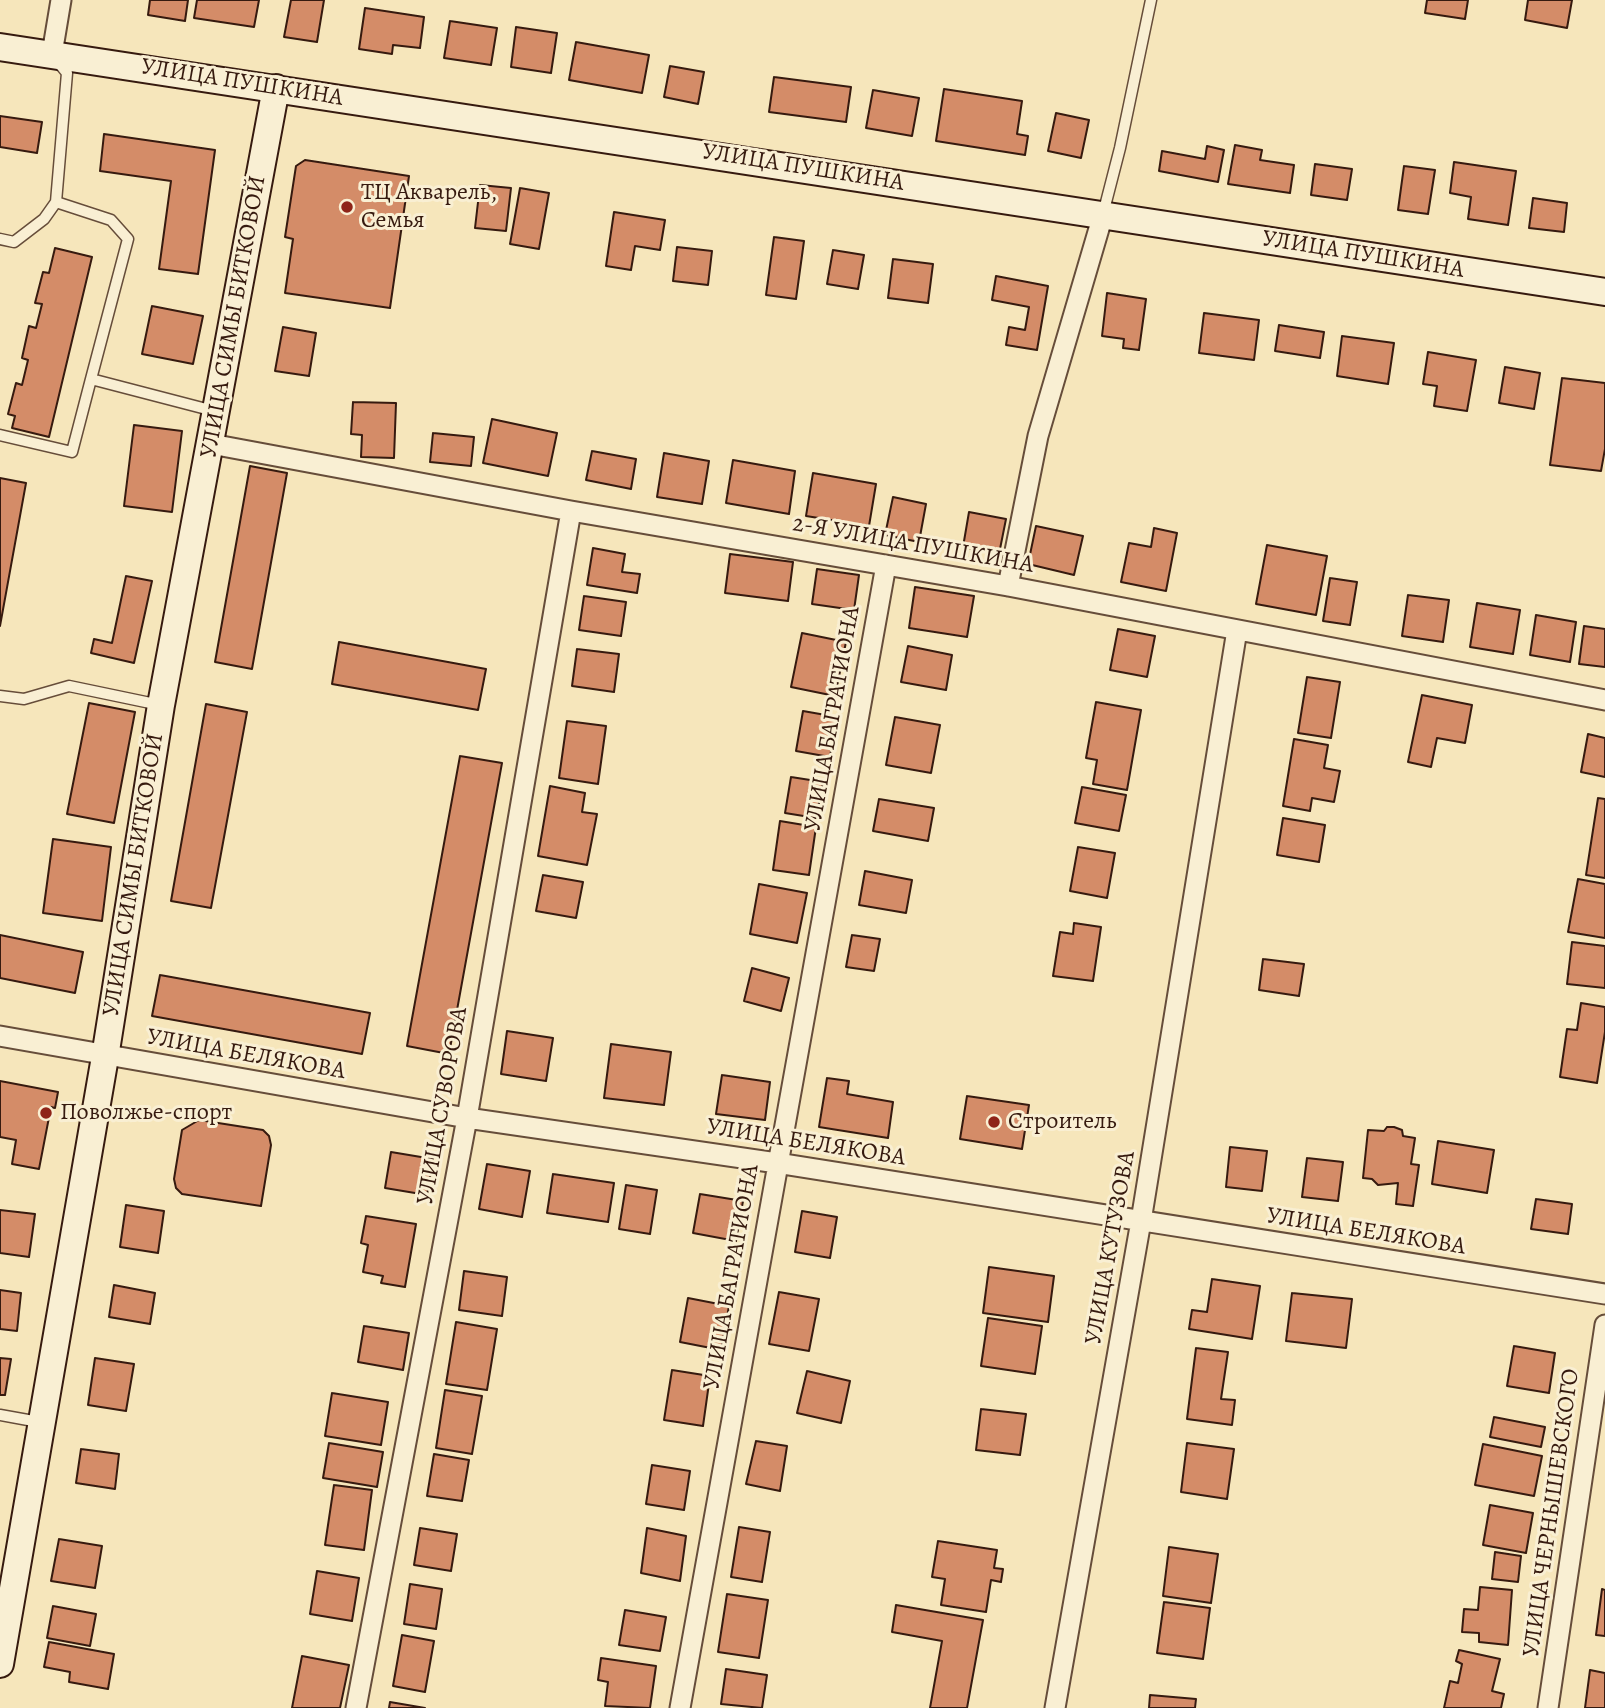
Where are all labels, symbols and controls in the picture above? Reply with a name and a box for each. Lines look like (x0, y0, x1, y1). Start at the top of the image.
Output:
street label: УЛИЦА ПУШКИНА (139, 53, 345, 113)
street label: УЛИЦА ПУШКИНА (700, 138, 906, 198)
street label: УЛИЦА СИМЫ БИТКОВОЙ (195, 174, 273, 460)
place label: ТЦ Акварель, Семья (361, 179, 497, 235)
marker: ТЦ Акварель, Семья (339, 199, 355, 215)
street label: УЛИЦА ПУШКИНА (1260, 225, 1466, 285)
street label: 2-Я УЛИЦА ПУШКИНА (790, 510, 1036, 580)
street label: УЛИЦА БАГРАТИОНА (799, 604, 867, 834)
street label: УЛИЦА СИМЫ БИТКОВОЙ (97, 731, 171, 1019)
street label: УЛИЦА СУВОРОВА (411, 1005, 475, 1207)
street label: УЛИЦА БЕЛЯКОВА (144, 1023, 348, 1087)
place label: Поволжье-спорт (60, 1099, 232, 1127)
marker: Поволжье-спорт (38, 1105, 54, 1121)
place label: Строитель (1008, 1108, 1117, 1136)
street label: УЛИЦА БЕЛЯКОВА (704, 1113, 908, 1173)
marker: Строитель (986, 1114, 1002, 1130)
street label: УЛИЦА КУТУЗОВА (1080, 1149, 1142, 1347)
street label: УЛИЦА БАГРАТИОНА (698, 1162, 766, 1392)
street label: УЛИЦА БЕЛЯКОВА (1264, 1202, 1468, 1262)
street label: УЛИЦА ЧЕРНЫШЕВСКОГО (1518, 1367, 1586, 1659)

